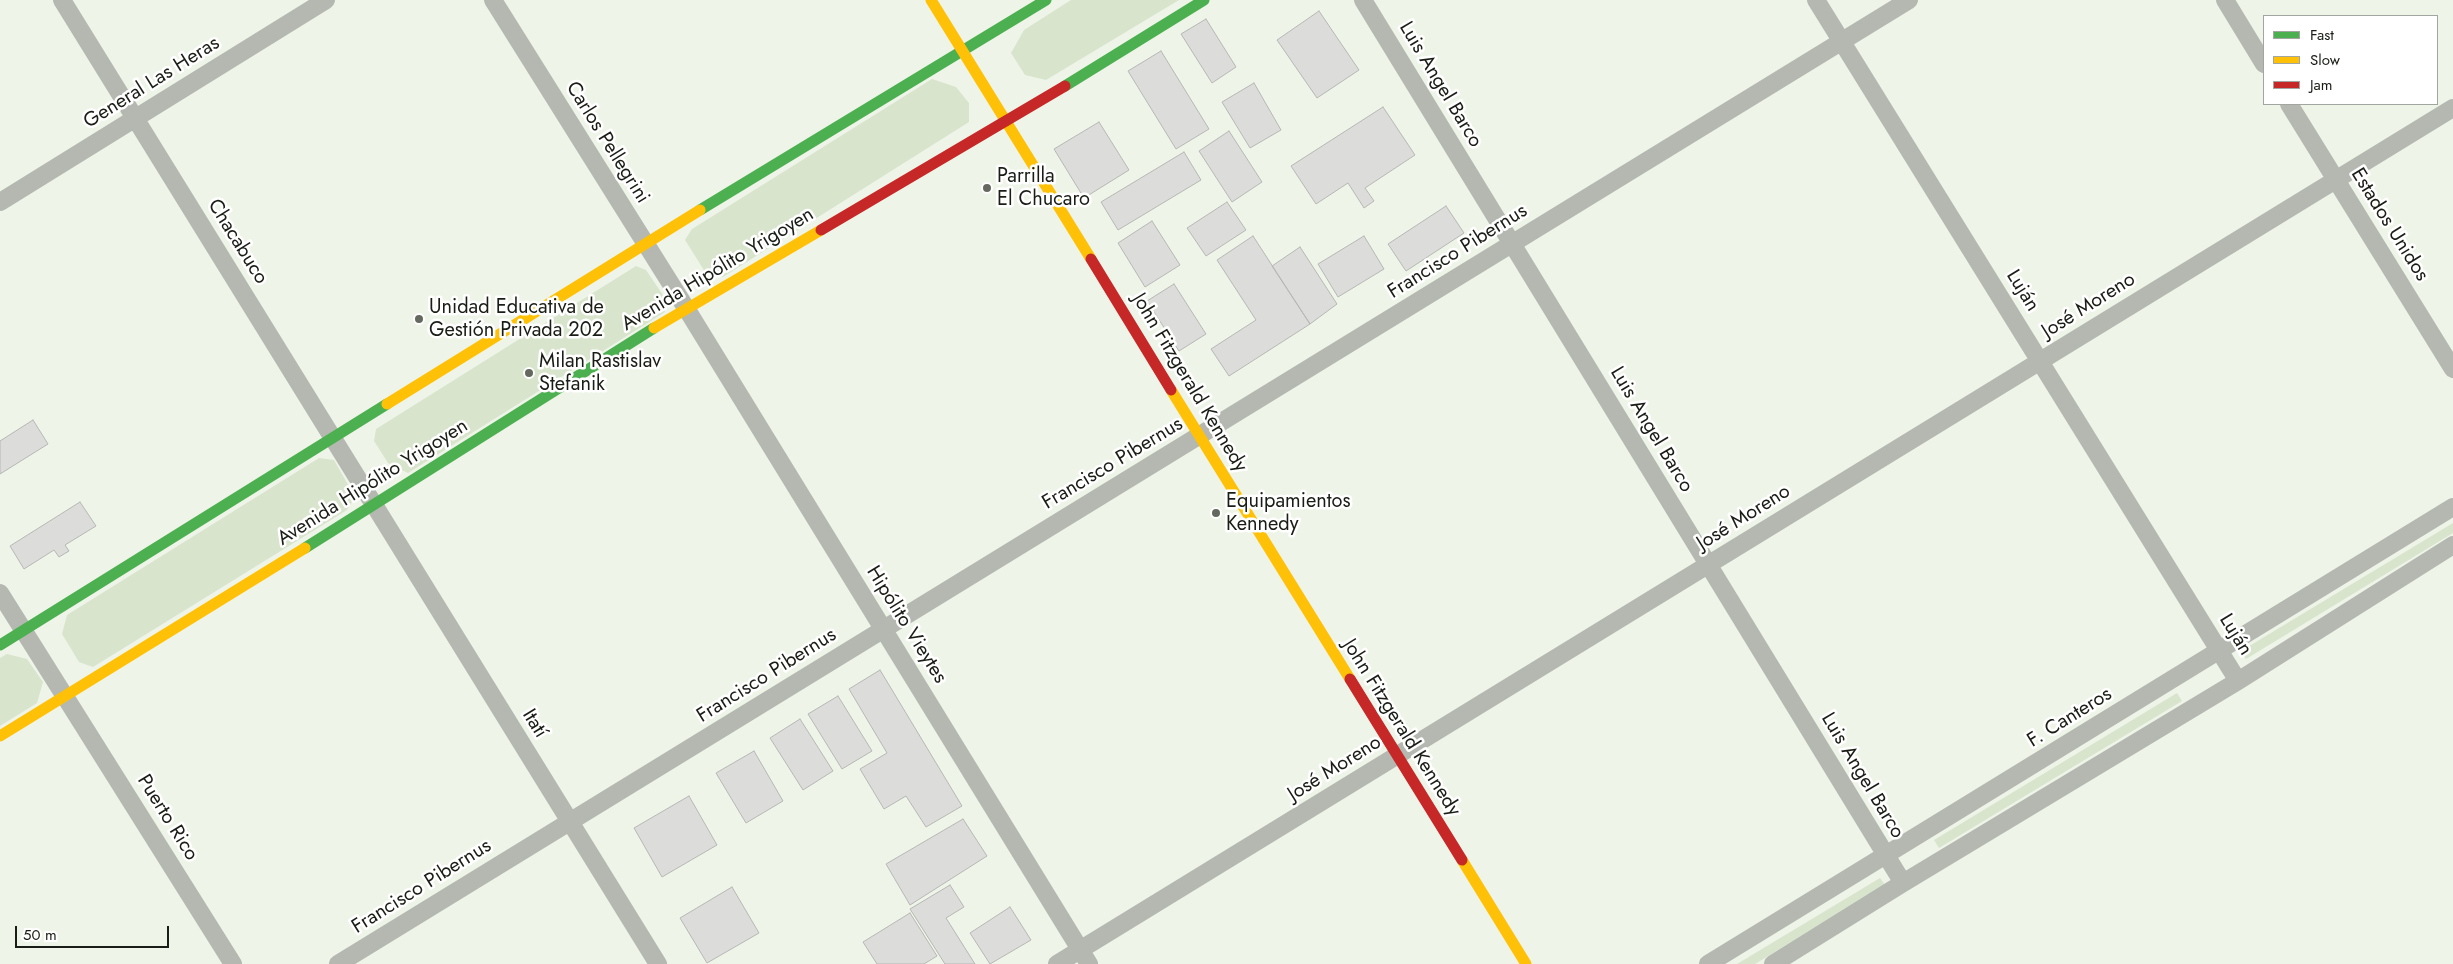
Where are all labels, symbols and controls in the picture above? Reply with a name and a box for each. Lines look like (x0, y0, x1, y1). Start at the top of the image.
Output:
legend (2263, 15, 2438, 105)
street label: Luis Angel Barco (1393, 18, 1487, 152)
text: Fast (2310, 24, 2334, 46)
street label: General Las Heras (80, 32, 224, 134)
text: Slow (2310, 49, 2340, 71)
text: Jam (2310, 74, 2333, 96)
street label: Carlos Pellegrini (560, 78, 654, 208)
street label: Estados Unidos (2345, 164, 2433, 286)
place label: Parrilla El Chucaro (997, 165, 1090, 212)
marker: Parrilla El Chucaro (981, 182, 993, 194)
street label: Chacabuco (202, 195, 272, 289)
street label: Francisco Pibernus (1384, 200, 1532, 304)
street label: Avenida Hipólito Yrigoyen (618, 203, 818, 337)
street label: Luján (2000, 266, 2044, 316)
street label: José Moreno (2038, 268, 2140, 344)
street label: John Fitzgerald Kennedy (1126, 289, 1252, 477)
place label: Unidad Educativa de Gestión Privada 202 (429, 296, 604, 343)
marker: Unidad Educativa de Gestión Privada 202 (413, 313, 425, 325)
place label: Milan Rastislav Stefanik (539, 350, 661, 397)
street label: Luis Angel Barco (1604, 363, 1698, 497)
marker: Milan Rastislav Stefanik (523, 367, 535, 379)
street label: Francisco Pibernus (1038, 413, 1188, 515)
street label: Avenida Hipólito Yrigoyen (273, 415, 473, 551)
street label: José Moreno (1693, 480, 1795, 556)
place label: Equipamientos Kennedy (1226, 490, 1350, 537)
marker: Equipamientos Kennedy (1210, 507, 1222, 519)
street label: Hipólito Vieytes (860, 562, 952, 688)
street label: Luján (2213, 610, 2257, 660)
street label: Francisco Pibernus (693, 624, 841, 728)
street label: John Fitzgerald Kennedy (1337, 635, 1465, 821)
street label: F. Canteros (2023, 683, 2117, 753)
street label: Itatí (516, 705, 552, 743)
street label: Luis Angel Barco (1815, 709, 1909, 843)
street label: José Moreno (1284, 731, 1386, 807)
street label: Puerto Rico (131, 771, 203, 865)
street label: Francisco Pibernus (348, 835, 496, 939)
scale bar (18, 916, 171, 948)
text: 50 m (23, 924, 57, 946)

